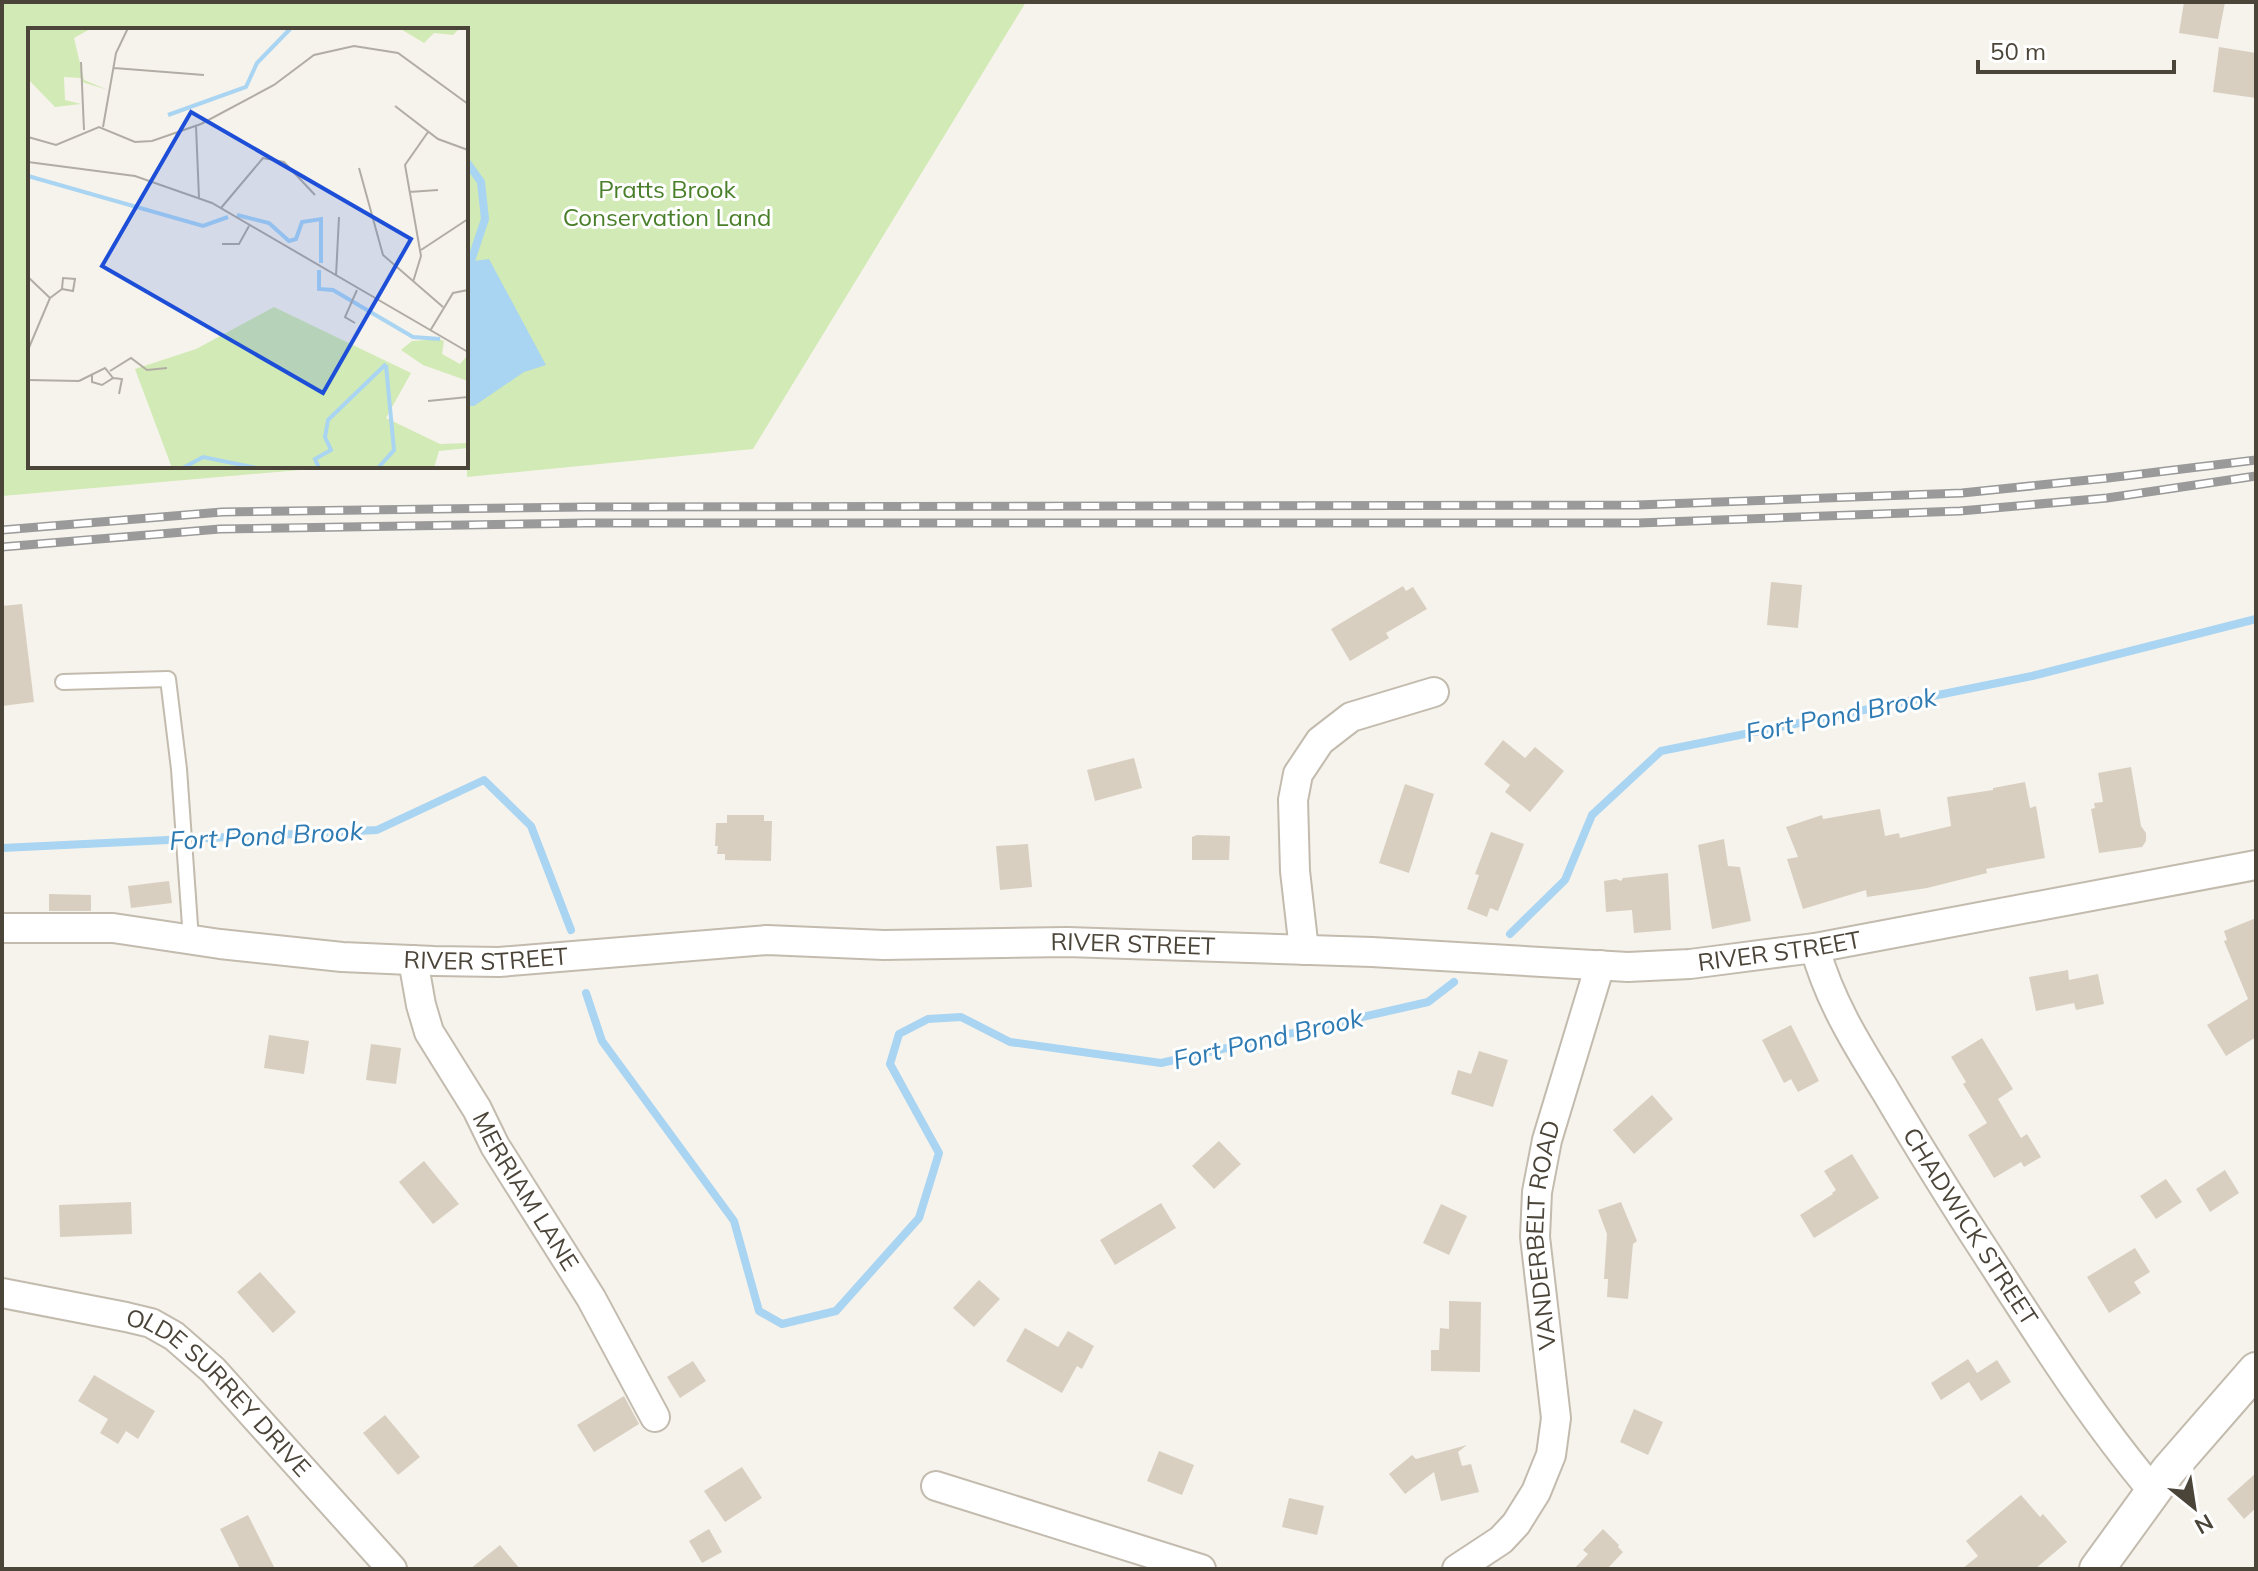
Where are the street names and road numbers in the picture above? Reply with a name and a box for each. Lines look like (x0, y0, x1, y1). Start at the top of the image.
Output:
street label: RIVER STREET (1696, 924, 1864, 977)
street label: RIVER STREET (1050, 926, 1216, 961)
street label: RIVER STREET (403, 940, 570, 976)
street label: MERRIAM LANE (467, 1106, 586, 1276)
street label: VANDERBELT ROAD (1519, 1116, 1566, 1352)
street label: CHADWICK STREET (1897, 1122, 2045, 1331)
street label: OLDE SURREY DRIVE (123, 1302, 318, 1483)

